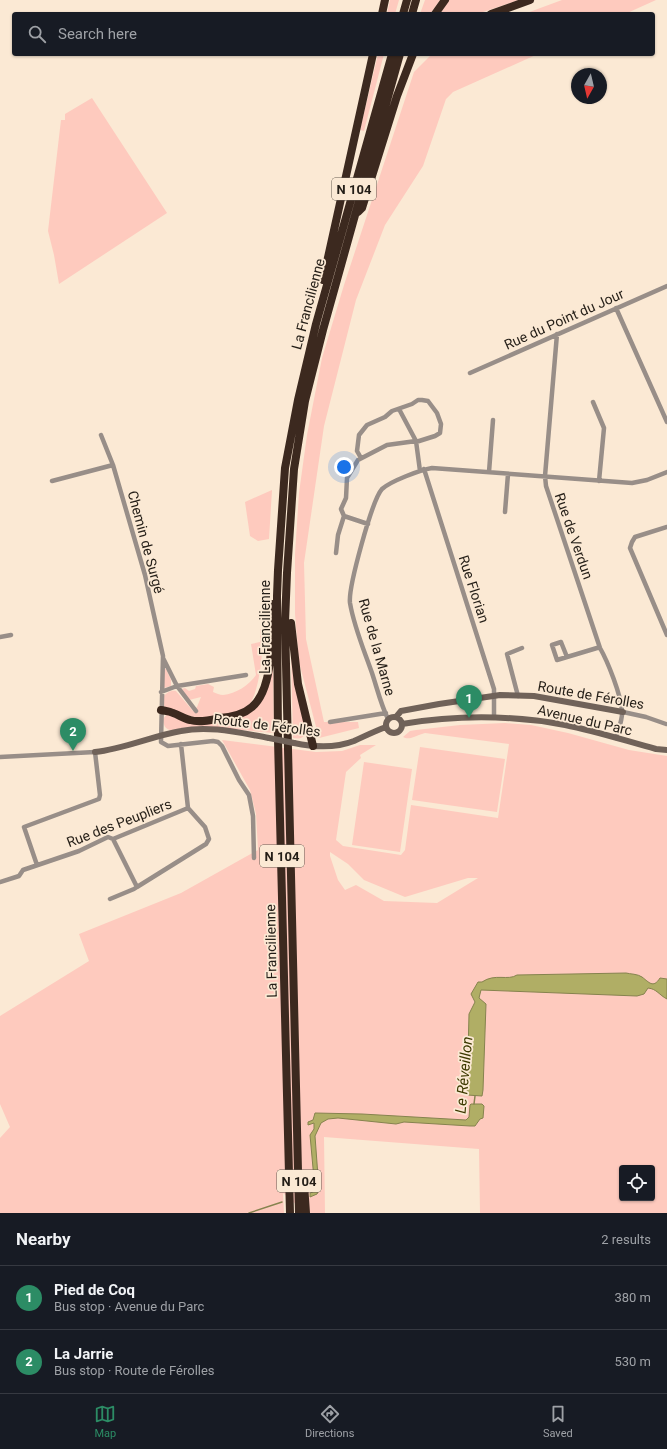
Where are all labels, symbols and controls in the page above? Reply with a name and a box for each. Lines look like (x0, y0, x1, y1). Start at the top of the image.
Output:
search box (12, 12, 655, 56)
icon: search (26, 23, 48, 45)
text: Search here (58, 25, 137, 43)
north arrow (571, 68, 607, 104)
road number: N 104 (332, 178, 376, 200)
street label: La Francilienne (288, 257, 328, 351)
street label: Rue du Point du Jour (502, 285, 627, 353)
your location (334, 457, 354, 477)
street label: Chemin de Surgé (125, 489, 167, 595)
street label: Rue de Verdun (552, 491, 596, 581)
street label: Rue Florian (456, 553, 492, 625)
street label: La Francilienne (257, 580, 273, 674)
street label: Rue de la Marne (355, 597, 399, 697)
street label: Route de Férolles (537, 678, 645, 712)
pin: 1 (456, 685, 482, 718)
street label: Avenue du Parc (536, 701, 634, 739)
street label: Route de Férolles (213, 710, 321, 740)
pin: 2 (60, 718, 86, 751)
street label: Rue des Peupliers (64, 796, 174, 850)
road number: N 104 (260, 845, 304, 867)
street label: La Francilienne (262, 904, 280, 998)
water label: Le Réveillon (452, 1036, 476, 1114)
map controls (619, 1165, 655, 1201)
button: locate (619, 1165, 655, 1201)
road number: N 104 (277, 1170, 321, 1192)
text: Nearby (16, 1229, 71, 1249)
text: 2 results (601, 1232, 651, 1247)
text: Pied de Coq (54, 1281, 135, 1299)
text: 1 (25, 1290, 33, 1305)
text: 380 m (614, 1290, 651, 1305)
text: Bus stop · Avenue du Parc (54, 1299, 204, 1314)
text: La Jarrie (54, 1345, 113, 1363)
text: 2 (25, 1354, 33, 1369)
text: 530 m (614, 1354, 651, 1369)
text: Bus stop · Route de Férolles (54, 1363, 215, 1378)
tab: Map (94, 1403, 116, 1440)
tab: Directions (305, 1403, 354, 1440)
tab: Saved (543, 1403, 573, 1440)

